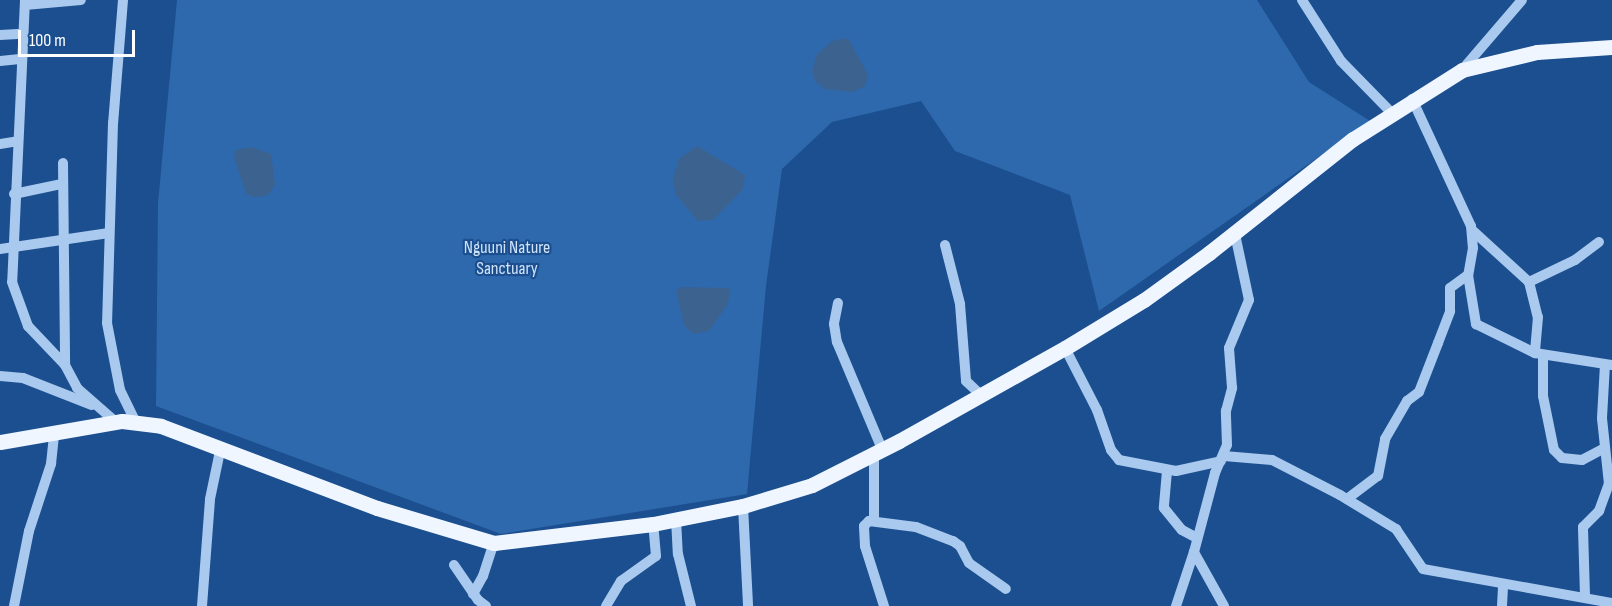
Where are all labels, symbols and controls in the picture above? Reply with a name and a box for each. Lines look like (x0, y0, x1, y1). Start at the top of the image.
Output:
scale bar (21, 18, 138, 56)
text: 100 m (29, 30, 66, 51)
park label: Nguuni Nature Sanctuary (464, 238, 550, 280)

